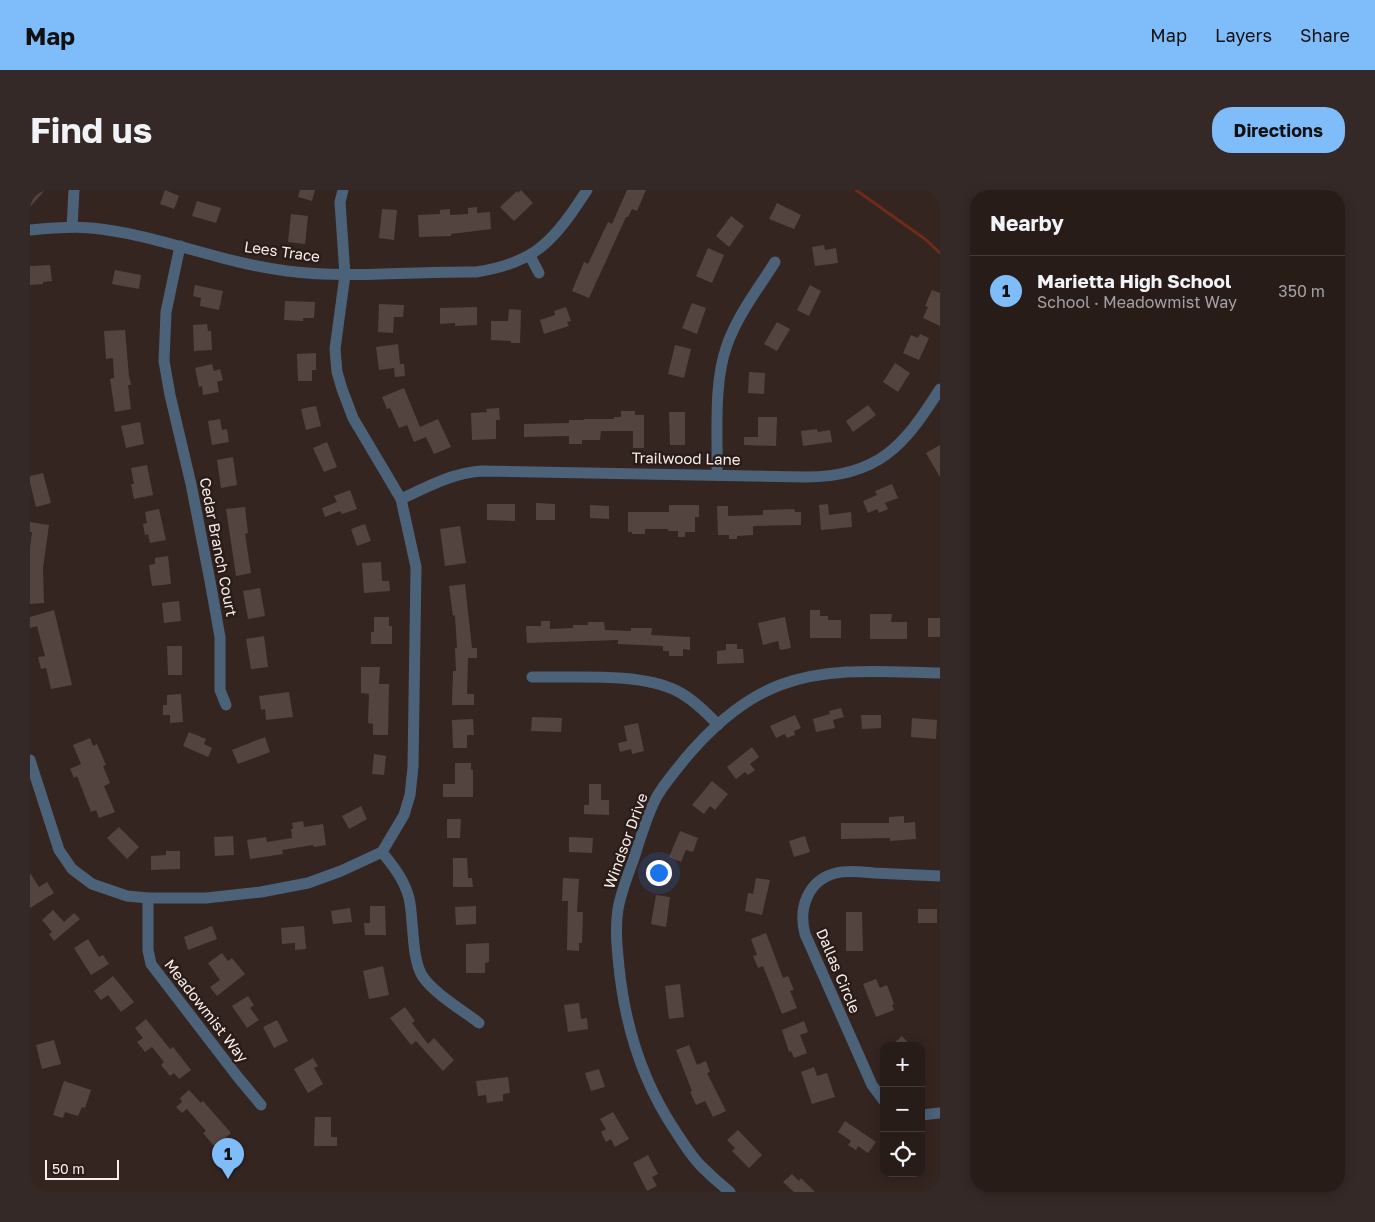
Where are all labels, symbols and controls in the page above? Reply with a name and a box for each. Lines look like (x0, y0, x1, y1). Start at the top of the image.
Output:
text: Map (25, 21, 75, 50)
text: Map (1150, 24, 1187, 46)
text: Layers (1215, 24, 1272, 46)
text: Share (1300, 24, 1350, 46)
button: Directions (1212, 107, 1345, 153)
text: Find us (30, 109, 152, 151)
text: Nearby (990, 210, 1064, 236)
street label: Lees Trace (243, 237, 322, 265)
text: Marietta High School (1037, 269, 1231, 292)
text: 1 (1002, 281, 1010, 301)
text: 350 m (1278, 281, 1325, 301)
text: School · Meadowmist Way (1037, 292, 1237, 312)
street label: Trailwood Lane (631, 448, 741, 468)
street label: Cedar Branch Court (197, 476, 241, 618)
street label: Windsor Drive (599, 790, 651, 891)
your location (646, 860, 672, 886)
street label: Dallas Circle (813, 926, 865, 1016)
street label: Meadowmist Way (161, 955, 253, 1066)
map controls (880, 1042, 925, 1177)
button: + (880, 1042, 925, 1087)
button: − (880, 1087, 925, 1132)
button: locate (880, 1132, 925, 1177)
pin: 1 (212, 1138, 244, 1179)
scale bar (45, 1157, 119, 1180)
text: 50 m (52, 1160, 85, 1177)

